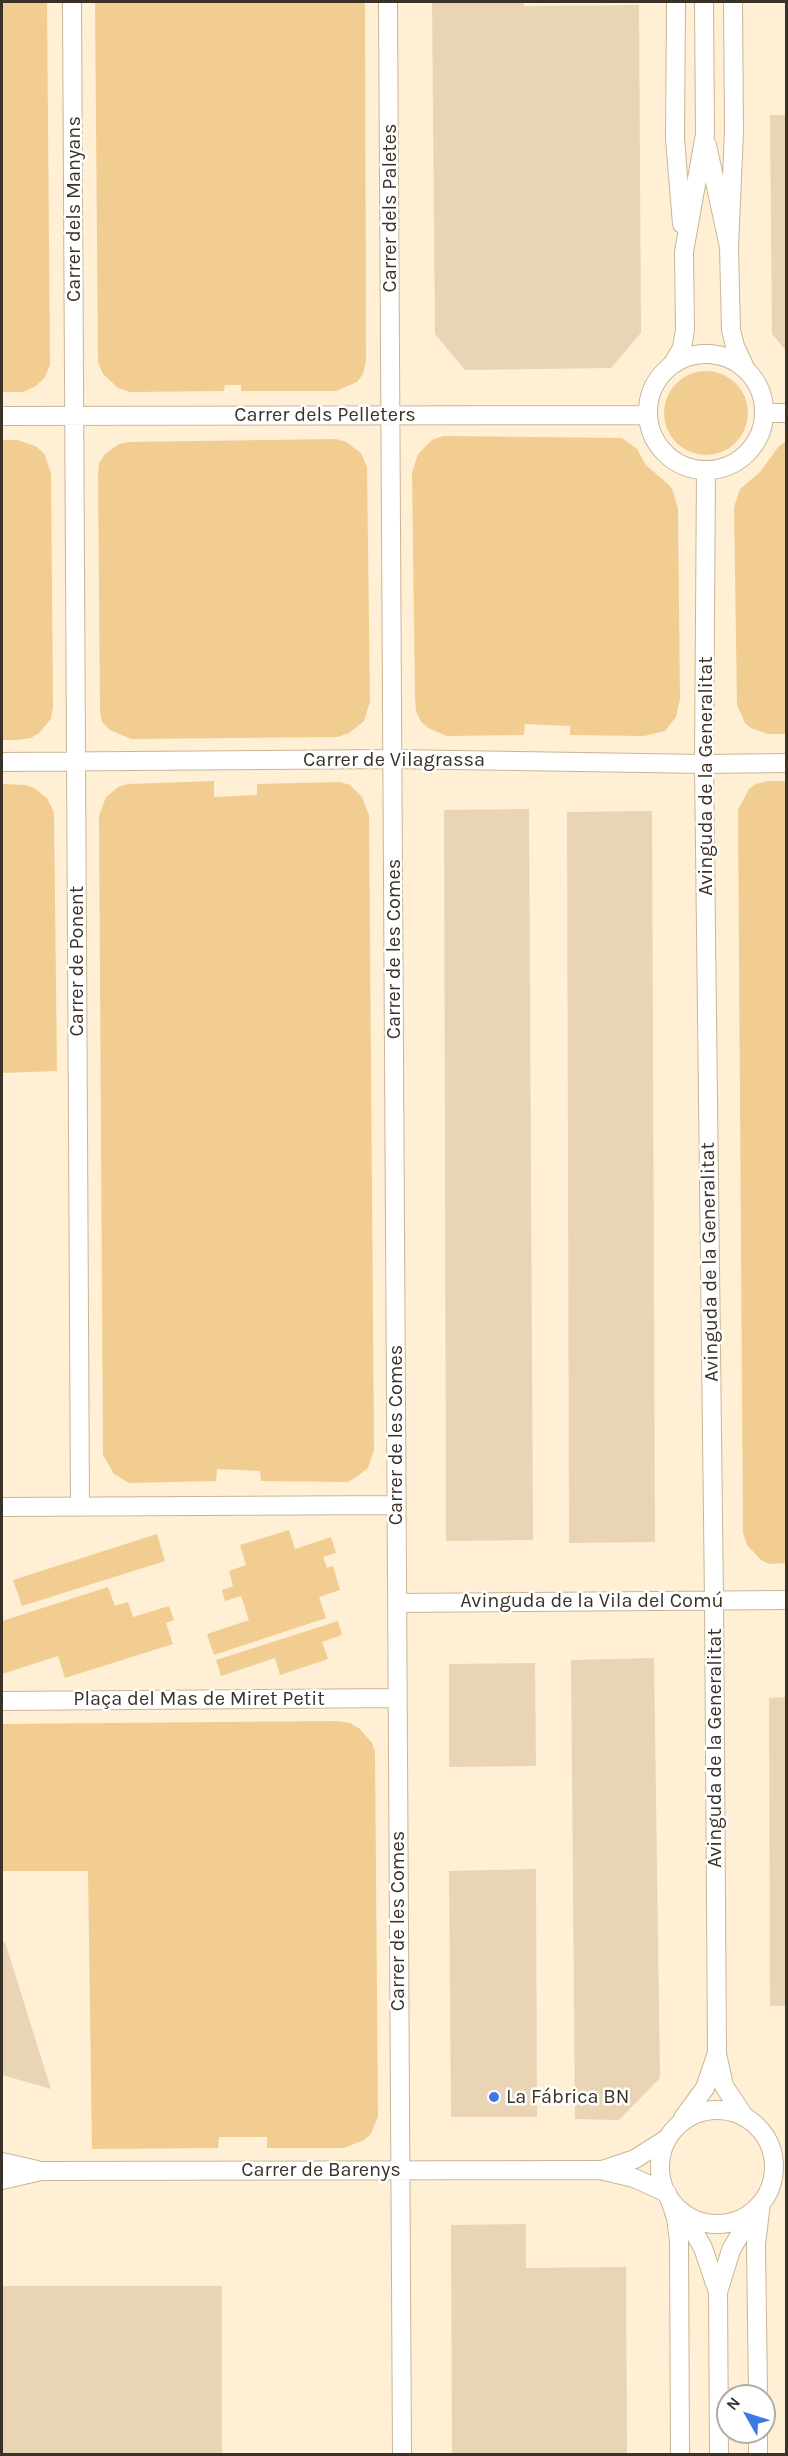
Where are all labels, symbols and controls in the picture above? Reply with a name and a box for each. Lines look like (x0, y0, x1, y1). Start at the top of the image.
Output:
street label: Carrer dels Manyans (62, 116, 86, 302)
street label: Carrer dels Paletes (378, 123, 402, 293)
street label: Carrer dels Pelleters (234, 403, 416, 427)
street label: Avinguda de la Generalitat (694, 656, 718, 896)
street label: Carrer de Vilagrassa (303, 748, 485, 772)
street label: Carrer de les Comes (382, 859, 406, 1039)
street label: Carrer de Ponent (65, 886, 89, 1036)
street label: Avinguda de la Generalitat (696, 1142, 724, 1382)
street label: Carrer de les Comes (384, 1345, 408, 1525)
street label: Avinguda de la Vila del Comú (460, 1589, 724, 1613)
street label: Avinguda de la Generalitat (703, 1628, 727, 1868)
street label: Plaça del Mas de Miret Petit (73, 1687, 325, 1711)
street label: Carrer de les Comes (386, 1831, 410, 2011)
place label: La Fábrica BN (506, 2085, 629, 2109)
marker: La Fábrica BN (487, 2090, 501, 2104)
street label: Carrer de Barenys (241, 2158, 401, 2182)
north arrow (716, 2384, 776, 2444)
text: N (722, 2393, 744, 2414)

